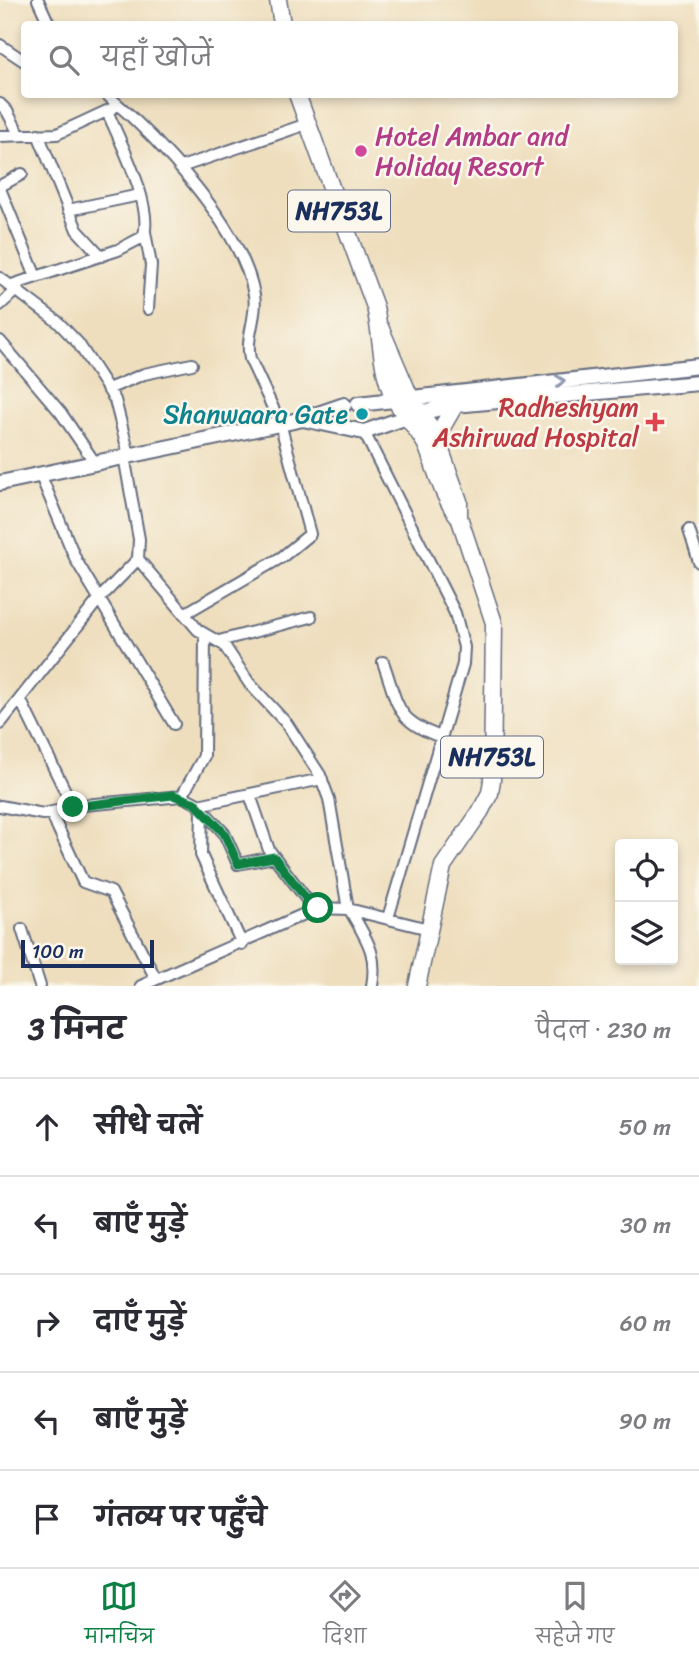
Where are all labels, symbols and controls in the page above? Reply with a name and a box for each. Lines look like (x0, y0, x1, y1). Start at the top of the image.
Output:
search box (21, 21, 678, 98)
text: यहाँ खोजें (101, 34, 213, 80)
icon: search (45, 41, 83, 79)
place label: Hotel Ambar and Holiday Resort (375, 113, 570, 189)
marker: Hotel Ambar and Holiday Resort (353, 143, 369, 159)
road number: NH753L (288, 190, 390, 232)
one-way arrow (555, 373, 566, 388)
place label: Radheshyam Ashirwad Hospital (431, 384, 640, 460)
place label: Shanwaara Gate (163, 391, 348, 437)
marker: Shanwaara Gate (354, 406, 370, 422)
marker: Radheshyam Ashirwad Hospital (645, 412, 665, 432)
road number: NH753L (441, 736, 543, 778)
route end (57, 791, 88, 822)
map controls (615, 839, 678, 965)
button: locate (615, 839, 678, 902)
route start (302, 892, 333, 923)
button: layers (615, 902, 678, 965)
text: 100 m (32, 935, 84, 968)
scale bar (21, 937, 154, 969)
text: 3 मिनट (28, 1002, 125, 1056)
text: पैदल · 230 m (536, 1010, 671, 1051)
text: सीधे चलें (95, 1102, 202, 1148)
text: 50 m (619, 1107, 671, 1148)
icon: ahead (28, 1108, 66, 1146)
text: बाएँ मुड़ें (95, 1200, 186, 1246)
text: 30 m (620, 1205, 671, 1246)
icon: left (28, 1206, 66, 1244)
text: दाएँ मुड़ें (95, 1298, 186, 1344)
text: 60 m (620, 1303, 671, 1344)
icon: right (28, 1304, 66, 1342)
text: बाएँ मुड़ें (95, 1396, 186, 1442)
text: 90 m (619, 1401, 671, 1442)
icon: left (28, 1402, 66, 1440)
text: गंतव्य पर पहुँचे (95, 1494, 267, 1540)
icon: arrive (28, 1500, 66, 1538)
tab: मानचित्र (85, 1577, 154, 1657)
tab: दिशा (323, 1577, 366, 1657)
tab: सहेजे गए (535, 1577, 614, 1657)

